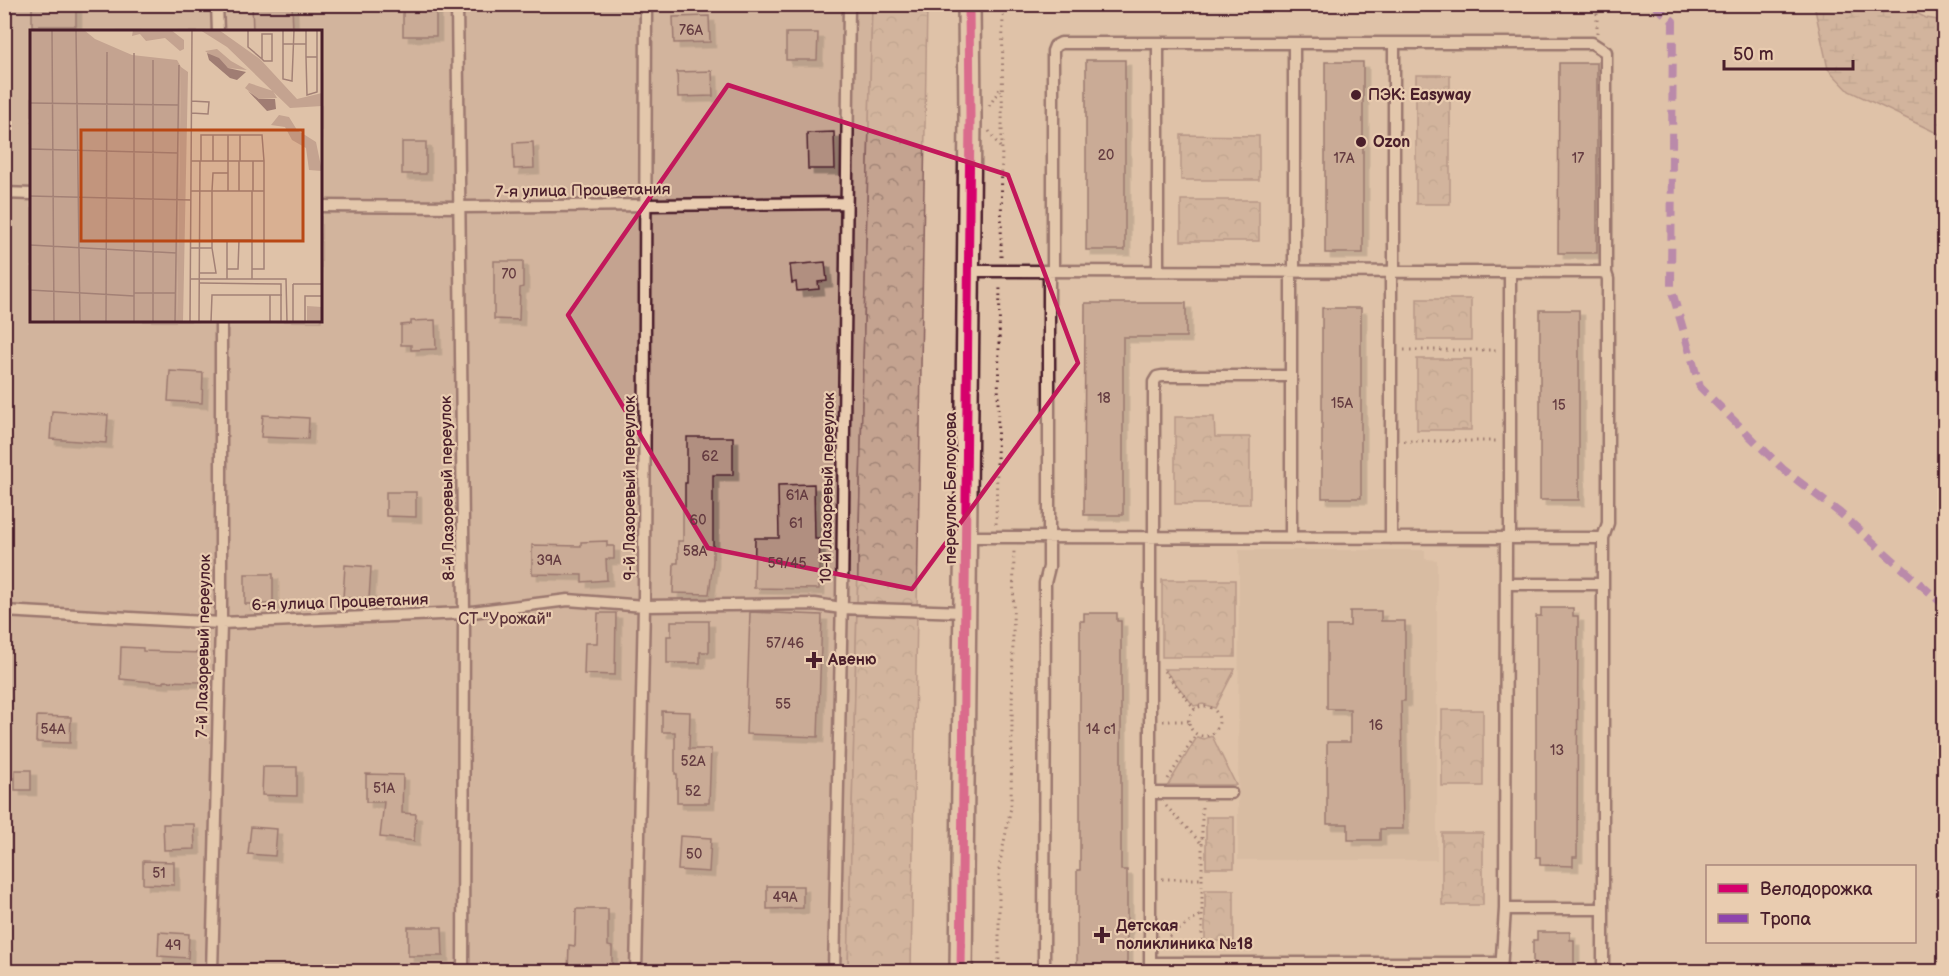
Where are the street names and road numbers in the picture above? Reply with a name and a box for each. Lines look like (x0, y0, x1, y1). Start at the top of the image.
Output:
street label: 7-я улица Процветания (495, 180, 671, 202)
street label: 10-й Лазоревый переулок (817, 392, 839, 584)
street label: 8-й Лазоревый переулок (437, 395, 459, 581)
street label: 9-й Лазоревый переулок (621, 395, 640, 580)
street label: переулок Белоусова (942, 411, 961, 564)
street label: 7-й Лазоревый переулок (193, 554, 215, 738)
street label: 6-я улица Процветания (251, 590, 429, 616)

